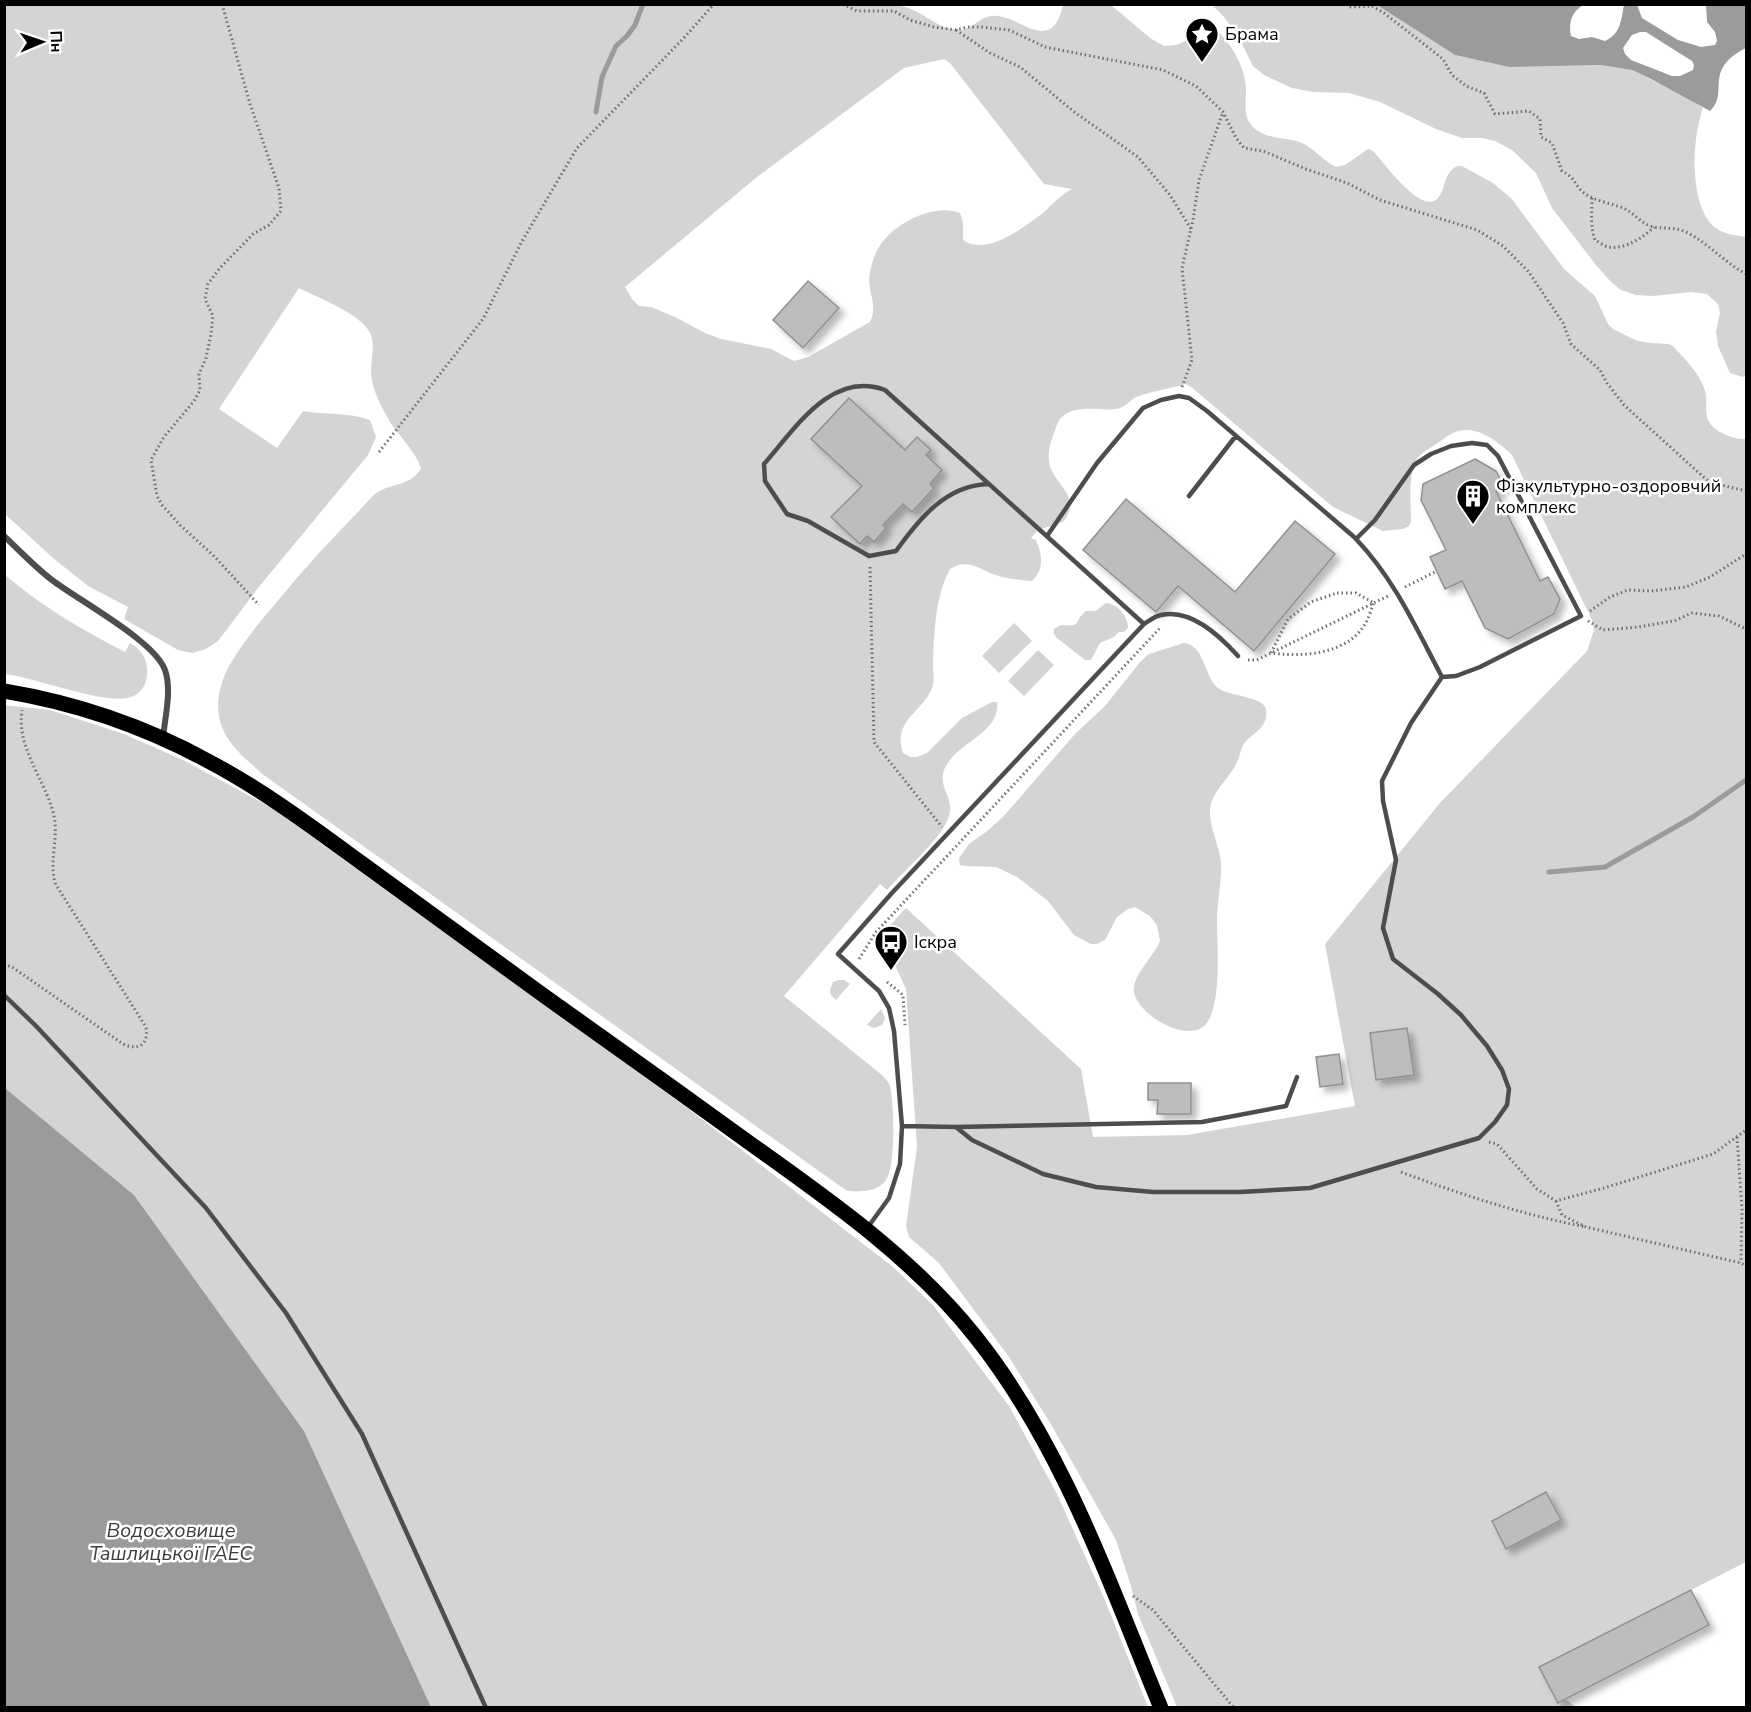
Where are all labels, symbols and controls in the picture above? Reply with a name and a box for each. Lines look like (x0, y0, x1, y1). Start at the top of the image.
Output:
north arrow (12, 12, 72, 72)
place icon: Брама (1184, 16, 1220, 63)
place label: Брама (1225, 22, 1279, 46)
text: Пн (45, 30, 67, 53)
place label: Фізкультурно-оздоровчий комплекс (1496, 474, 1721, 519)
building icon: Фізкультурно-оздоровчий комплекс (1455, 478, 1491, 525)
bus stop icon: Іскра (873, 924, 909, 971)
place label: Іскра (914, 930, 957, 954)
water label: Водосховище Ташлицької ГАЕС (89, 1517, 253, 1567)

